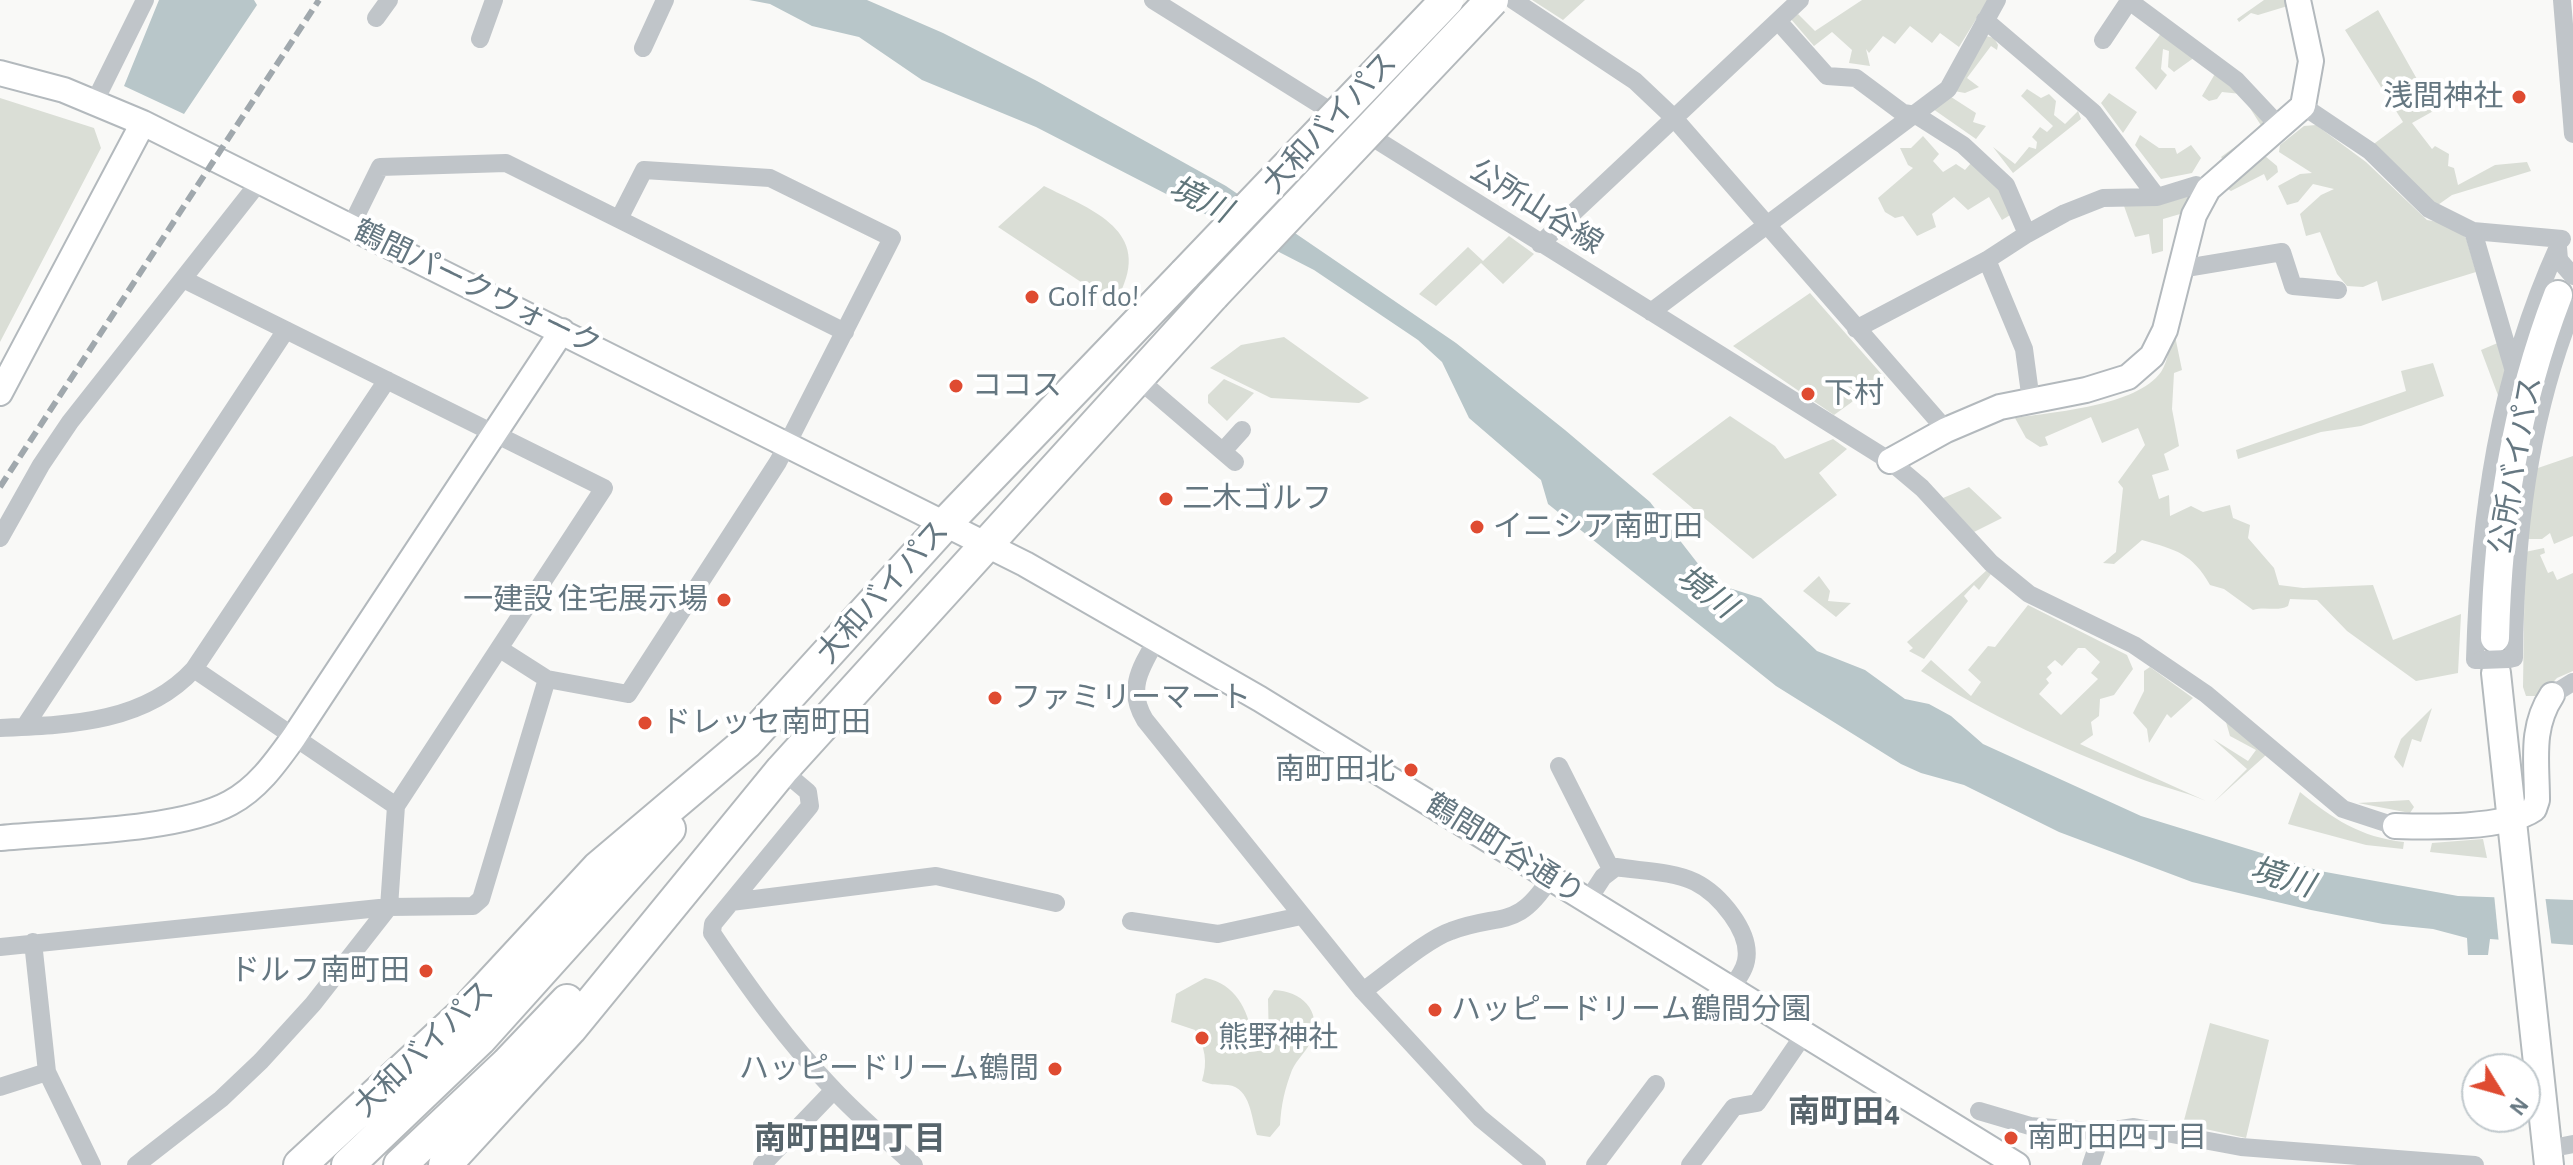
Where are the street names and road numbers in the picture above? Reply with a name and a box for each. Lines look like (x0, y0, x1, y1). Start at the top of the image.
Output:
street label: 大和バイパス (1255, 45, 1405, 201)
street label: 公所山谷線 (1463, 152, 1609, 262)
street label: 鶴間パークウォーク (348, 213, 606, 363)
street label: 公所バイパス (2483, 373, 2549, 557)
street label: 大和バイパス (809, 513, 957, 671)
street label: 鶴間町谷通り (1419, 786, 1591, 912)
street label: 大和バイパス (347, 974, 501, 1124)

